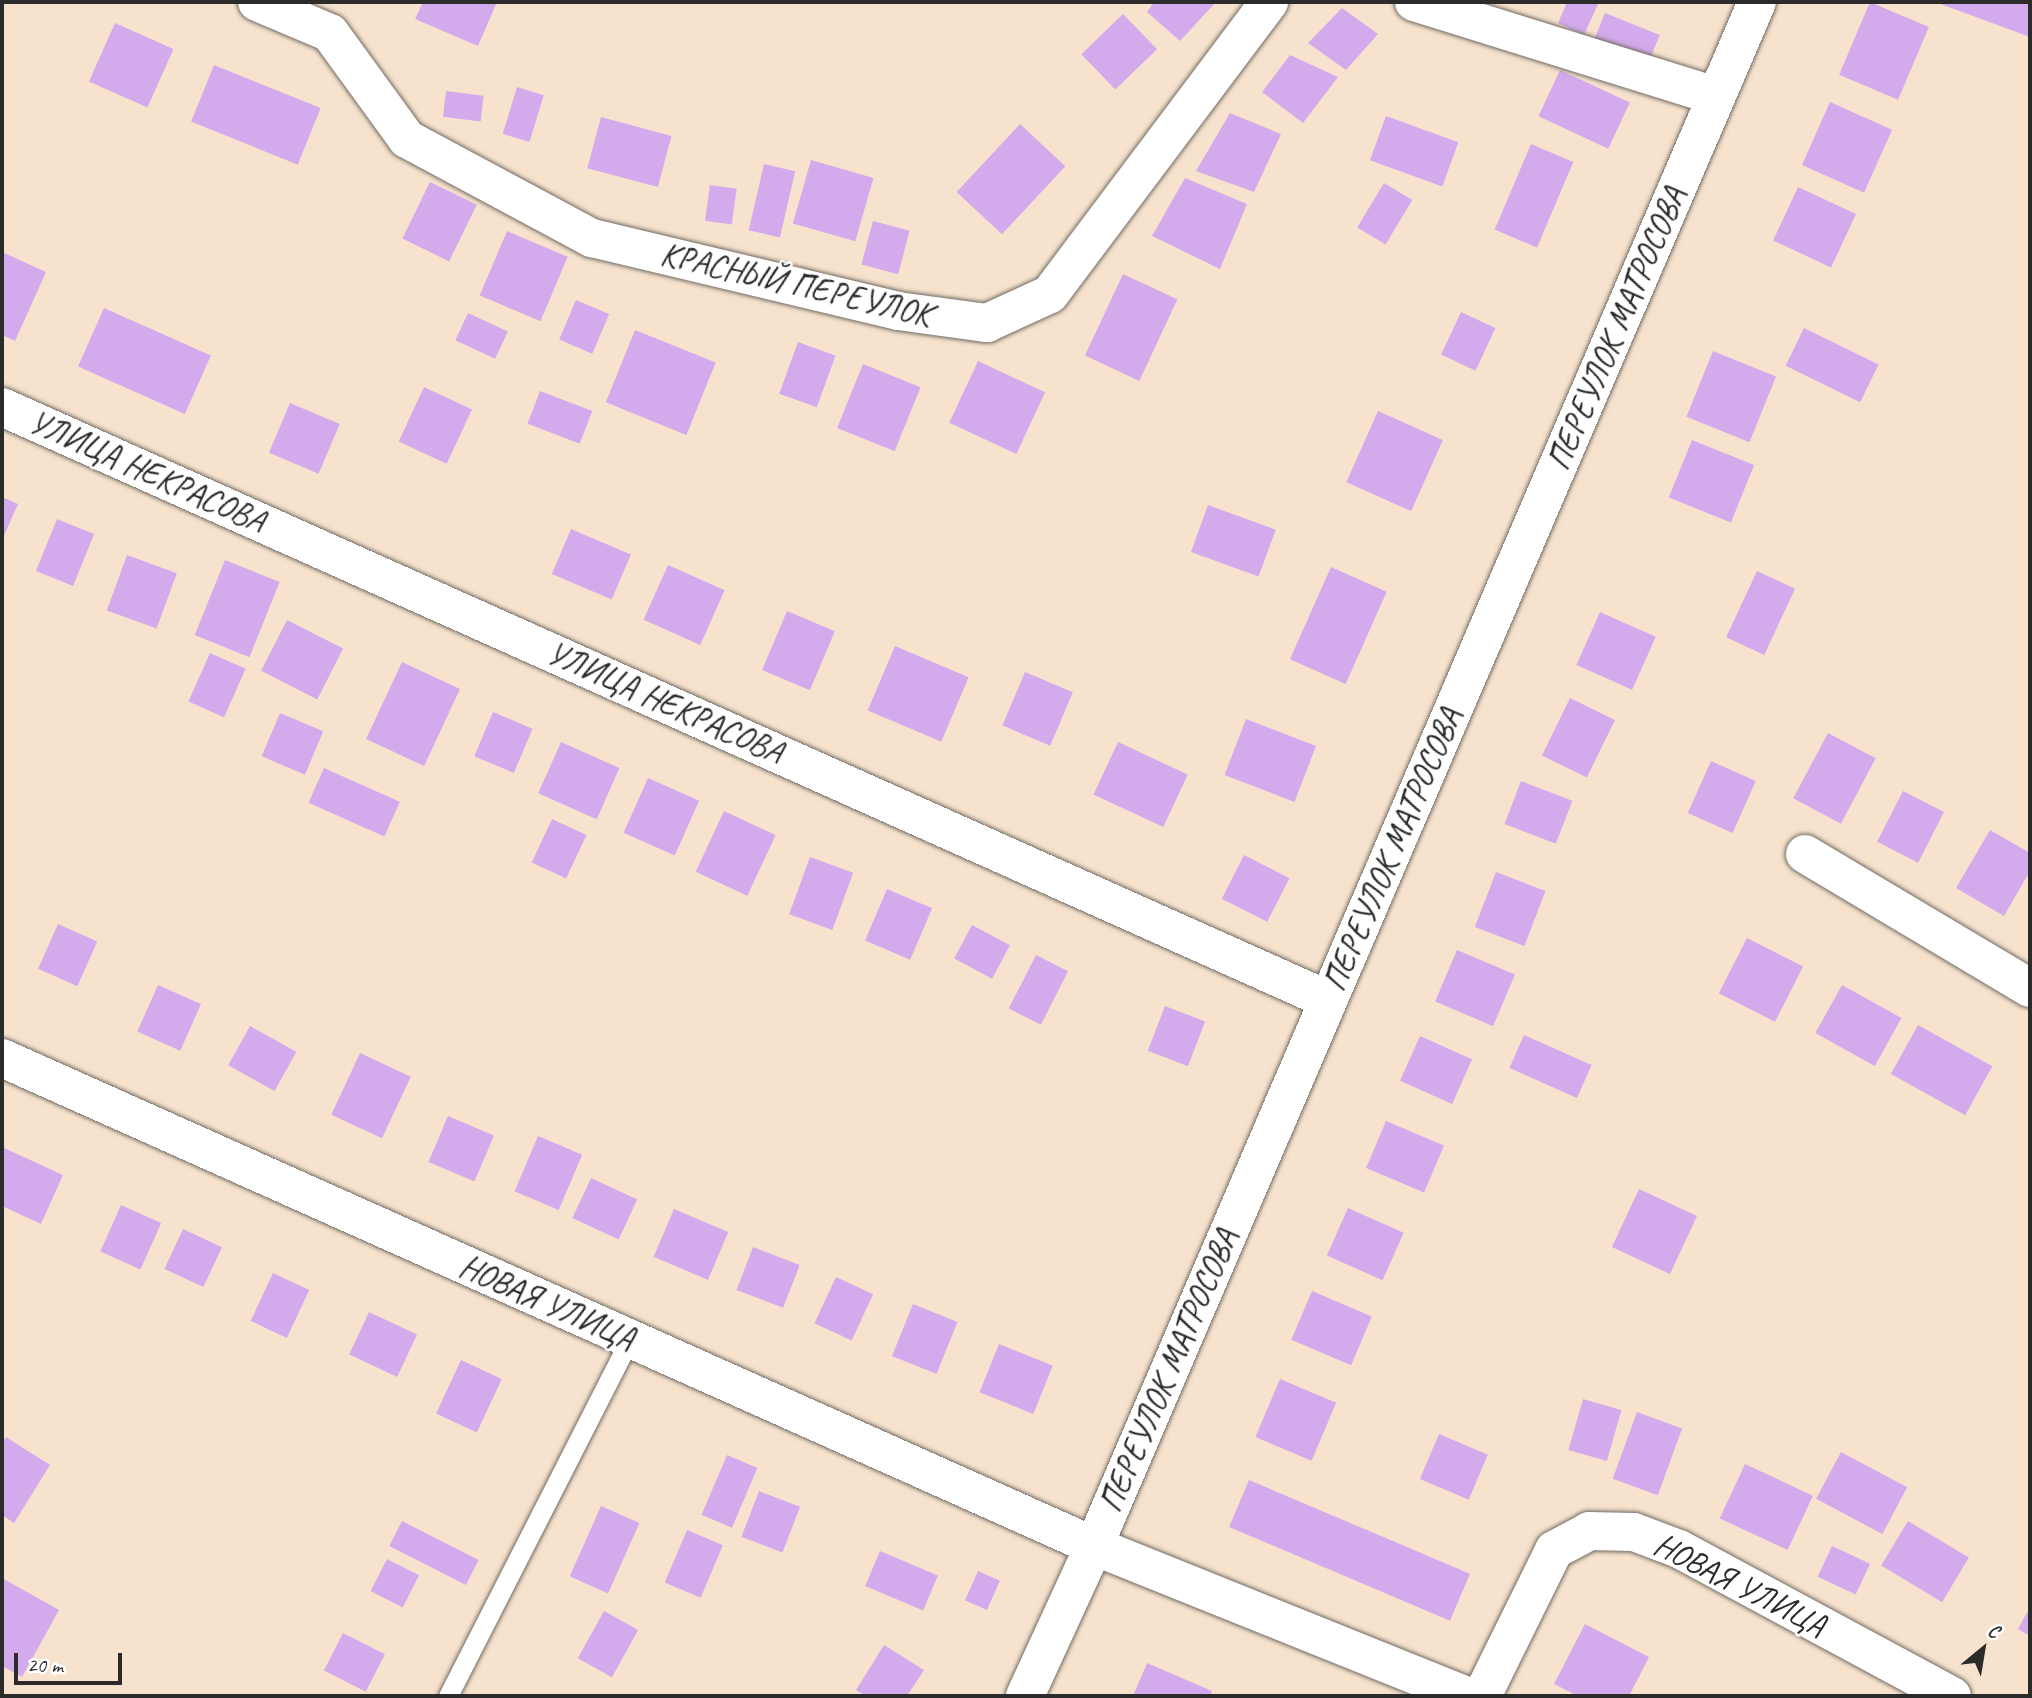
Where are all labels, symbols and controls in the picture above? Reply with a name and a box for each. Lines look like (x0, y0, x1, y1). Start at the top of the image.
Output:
street label: ПЕРЕУЛОК МАТРОСОВА (1540, 182, 1694, 476)
street label: КРАСНЫЙ ПЕРЕУЛОК (657, 235, 935, 335)
street label: УЛИЦА НЕКРАСОВА (23, 403, 271, 541)
street label: УЛИЦА НЕКРАСОВА (541, 634, 789, 772)
street label: ПЕРЕУЛОК МАТРОСОВА (1316, 703, 1470, 997)
street label: ПЕРЕУЛОК МАТРОСОВА (1092, 1224, 1246, 1518)
street label: НОВАЯ УЛИЦА (453, 1247, 641, 1359)
street label: НОВАЯ УЛИЦА (1647, 1525, 1833, 1645)
north arrow (1948, 1614, 2018, 1684)
text: С (1983, 1618, 2004, 1644)
scale bar (18, 1638, 126, 1682)
text: 20 m (27, 1652, 63, 1678)

